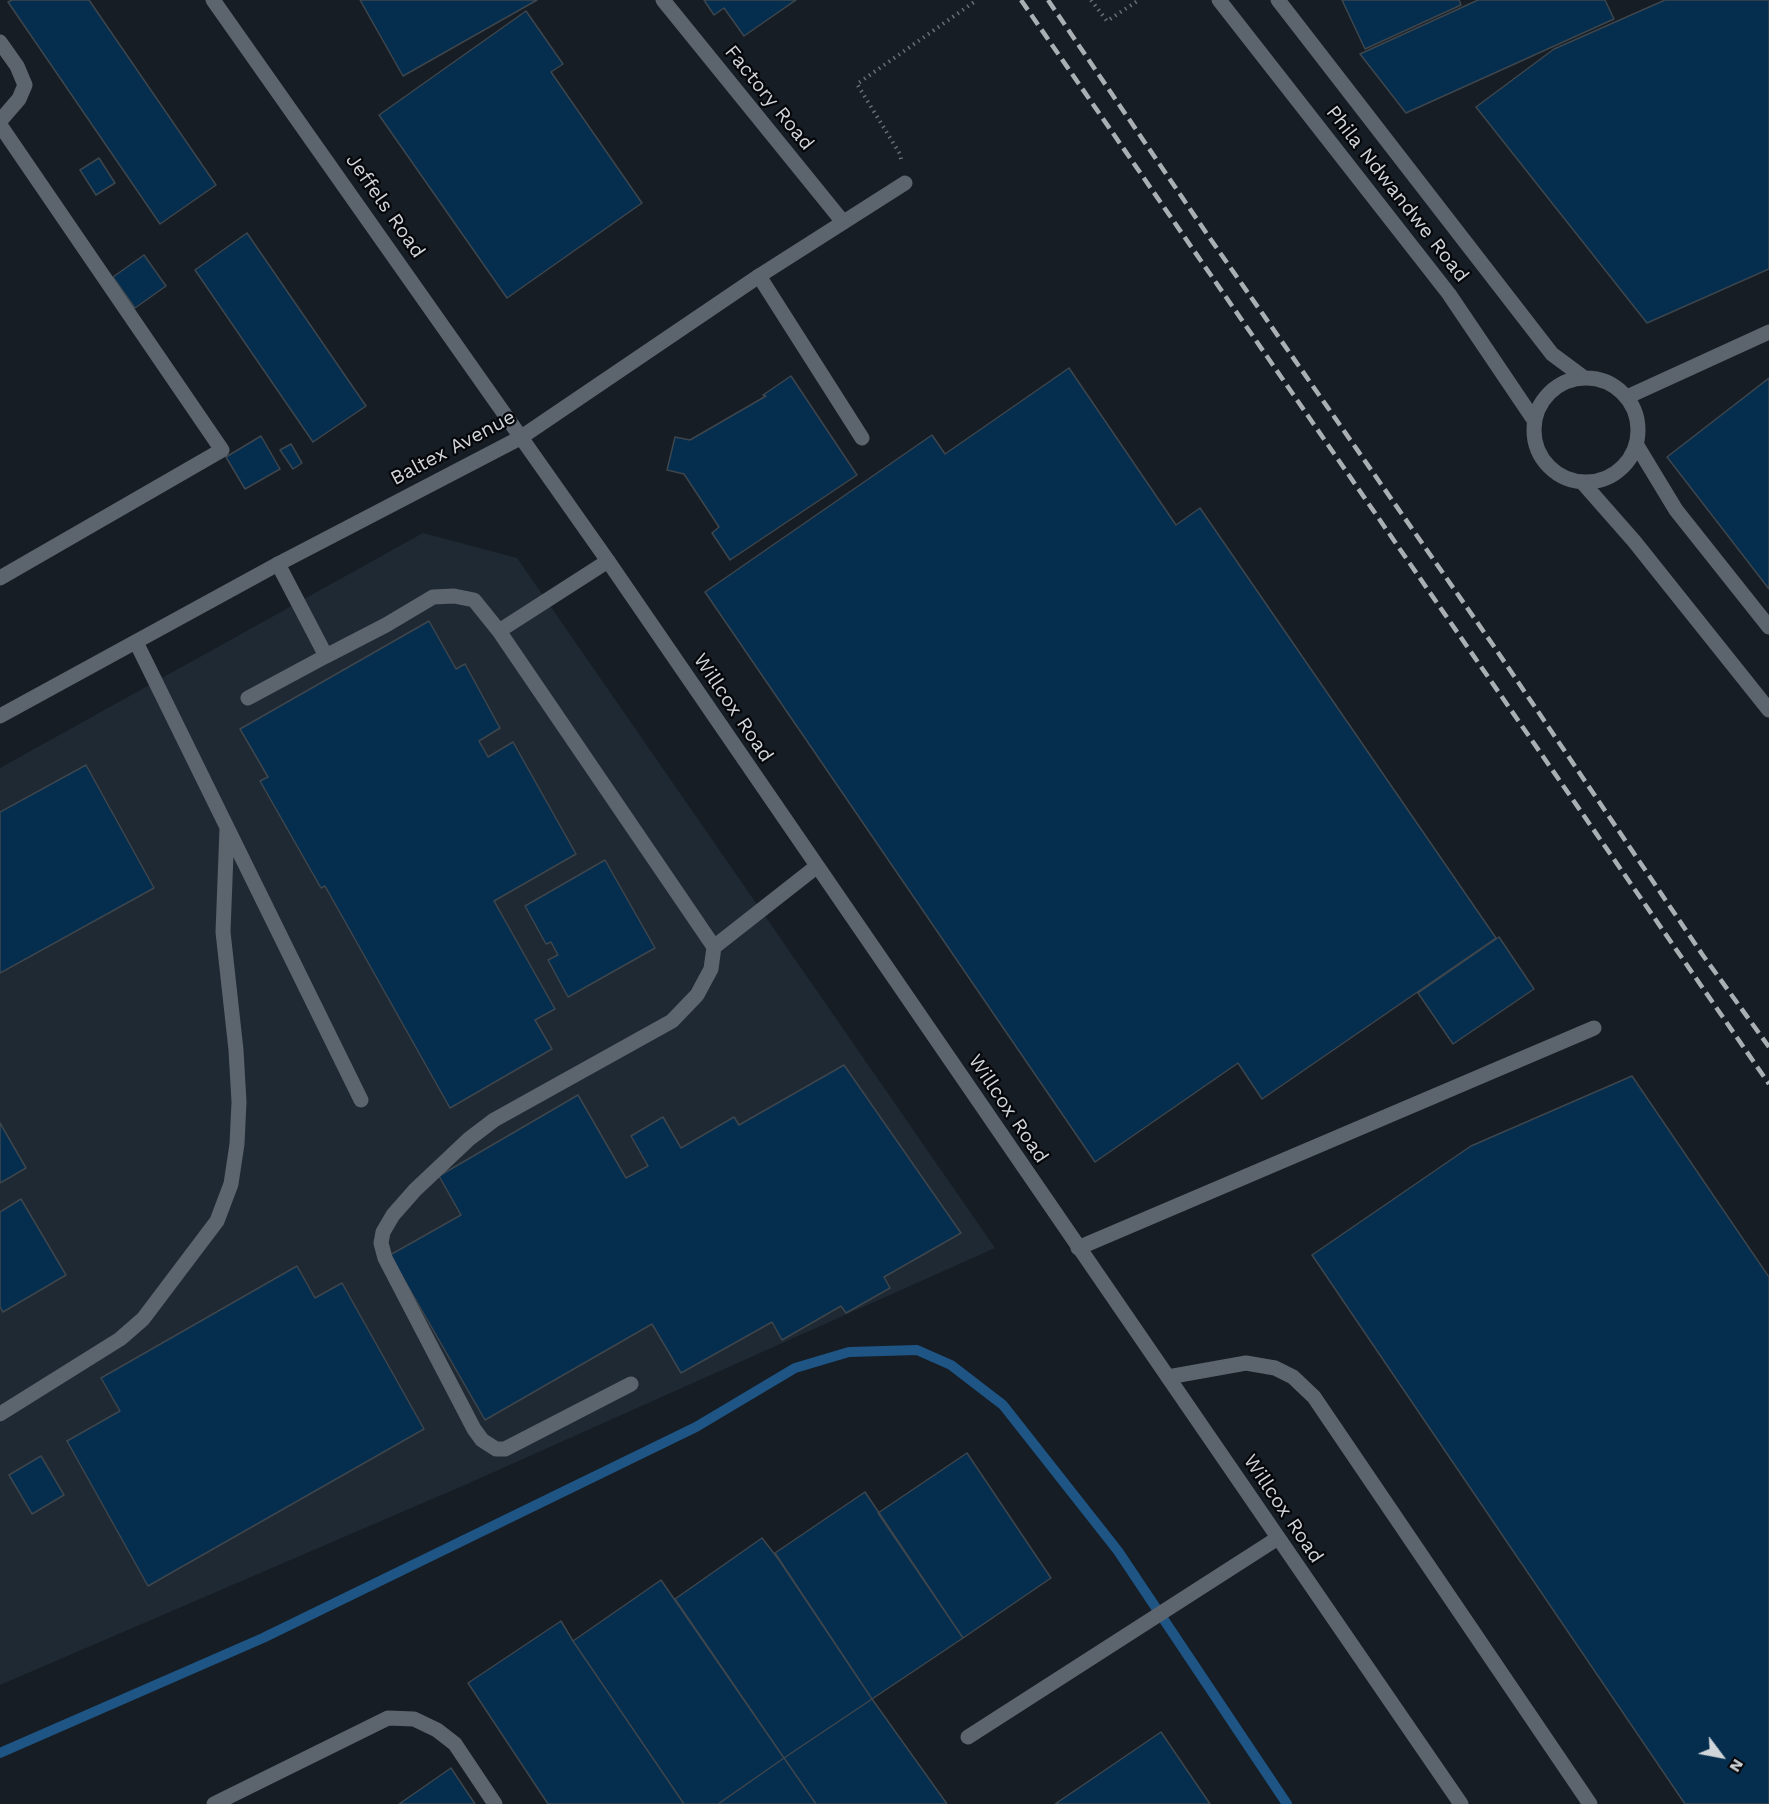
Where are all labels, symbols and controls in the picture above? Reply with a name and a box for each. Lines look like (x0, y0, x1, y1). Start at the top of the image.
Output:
street label: Factory Road (719, 41, 819, 155)
street label: Phila Ndwandwe Road (1321, 101, 1473, 287)
street label: Jeffels Road (340, 149, 430, 263)
street label: Baltex Avenue (387, 405, 519, 491)
street label: Willcox Road (688, 649, 778, 767)
street label: Willcox Road (963, 1050, 1053, 1168)
street label: Willcox Road (1238, 1450, 1328, 1568)
north arrow (1691, 1726, 1751, 1786)
text: N (1725, 1756, 1748, 1776)

